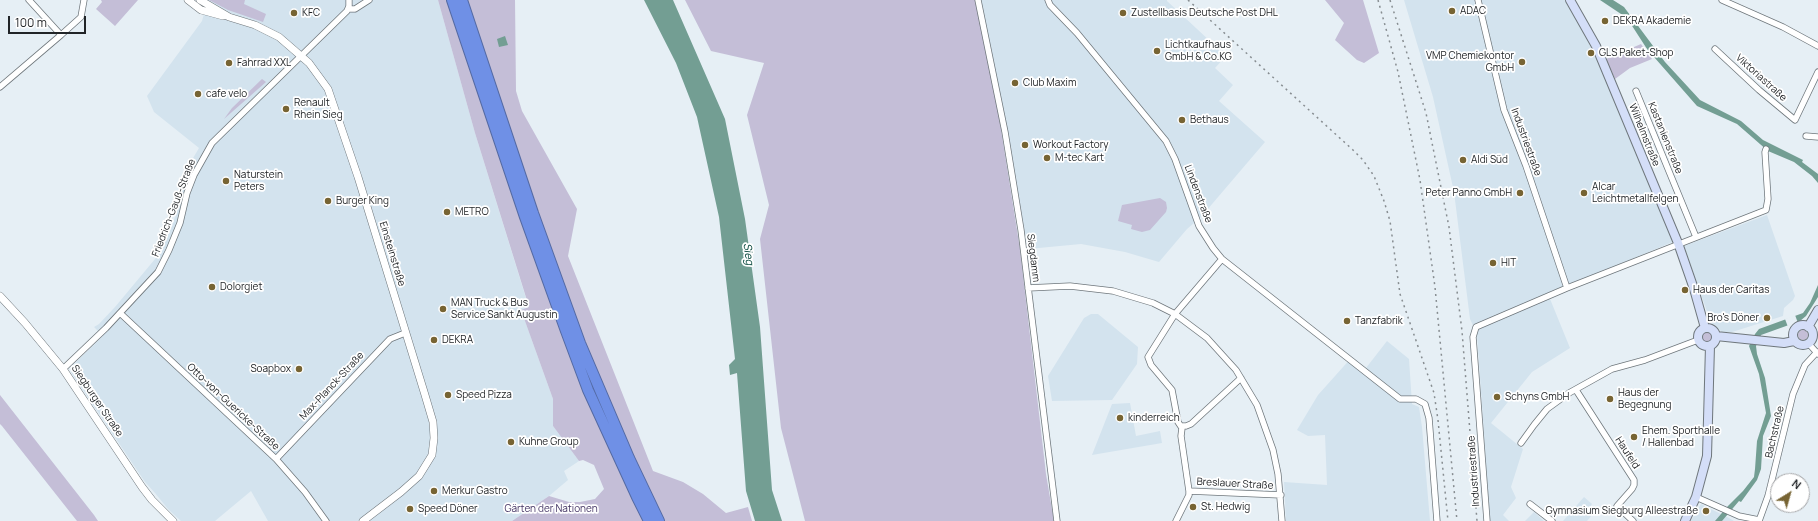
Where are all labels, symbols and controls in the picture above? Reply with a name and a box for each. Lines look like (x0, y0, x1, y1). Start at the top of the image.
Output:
place label: ADAC (1460, 5, 1486, 17)
marker: ADAC (1447, 6, 1457, 16)
place label: KFC (302, 7, 320, 19)
place label: Zustellbasis Deutsche Post DHL (1131, 7, 1278, 19)
scale bar (10, 8, 88, 34)
marker: KFC (289, 8, 299, 18)
marker: Zustellbasis Deutsche Post DHL (1118, 8, 1128, 18)
text: 100 m (15, 14, 47, 31)
place label: DEKRA Akademie (1613, 15, 1691, 27)
marker: DEKRA Akademie (1600, 16, 1610, 26)
place label: Lichtkaufhaus GmbH & Co.KG (1165, 39, 1232, 62)
marker: Lichtkaufhaus GmbH & Co.KG (1152, 46, 1162, 56)
place label: GLS Paket-Shop (1599, 47, 1674, 59)
marker: GLS Paket-Shop (1586, 48, 1596, 58)
place label: VMP Chemiekontor GmbH (1426, 50, 1514, 74)
street label: Viktoriastraße (1733, 52, 1789, 104)
place label: Fahrrad XXL (237, 57, 291, 69)
marker: VMP Chemiekontor GmbH (1517, 57, 1527, 67)
marker: Fahrrad XXL (224, 58, 234, 68)
place label: Club Maxim (1023, 77, 1076, 89)
marker: Club Maxim (1010, 78, 1020, 88)
place label: cafe velo (206, 88, 247, 100)
marker: cafe velo (193, 89, 203, 99)
place label: Renault Rhein Sieg (294, 97, 343, 120)
street label: Kastanienstraße (1645, 100, 1685, 176)
street label: Wilhelmstraße (1626, 102, 1662, 168)
marker: Renault Rhein Sieg (281, 104, 291, 114)
street label: Industriestraße (1508, 106, 1544, 178)
place label: Bethaus (1190, 114, 1229, 126)
marker: Bethaus (1177, 115, 1187, 125)
place label: Workout Factory (1033, 139, 1108, 151)
marker: Workout Factory (1020, 140, 1030, 150)
place label: M-tec Kart (1055, 152, 1104, 164)
marker: M-tec Kart (1042, 153, 1052, 163)
place label: Aldi Süd (1471, 154, 1508, 166)
marker: Aldi Süd (1458, 155, 1468, 165)
street label: Friedrich-Gauß-Straße (150, 157, 198, 259)
street label: Lindenstraße (1181, 163, 1215, 225)
place label: Naturstein Peters (234, 169, 283, 192)
marker: Naturstein Peters (221, 176, 231, 186)
place label: Alcar Leichtmetallfelgen (1592, 181, 1678, 204)
place label: Peter Panno GmbH (1425, 187, 1512, 199)
marker: Peter Panno GmbH (1515, 188, 1525, 198)
marker: Alcar Leichtmetallfelgen (1579, 188, 1589, 198)
place label: Burger King (336, 195, 389, 207)
marker: Burger King (323, 196, 333, 206)
place label: METRO (455, 206, 489, 218)
marker: METRO (442, 207, 452, 217)
street label: Einsteinstraße (376, 220, 408, 288)
street label: Siegdamm (1024, 233, 1042, 283)
water label: Sieg (740, 242, 756, 266)
place label: HIT (1501, 257, 1516, 269)
marker: HIT (1488, 258, 1498, 268)
place label: Dolorgiet (220, 281, 262, 293)
marker: Dolorgiet (207, 282, 217, 292)
place label: Haus der Caritas (1693, 284, 1769, 296)
marker: Haus der Caritas (1680, 285, 1690, 295)
place label: MAN Truck & Bus Service Sankt Augustin (451, 297, 558, 320)
marker: MAN Truck & Bus Service Sankt Augustin (438, 304, 448, 314)
place label: Bro's Döner (1707, 312, 1759, 324)
marker: Bro's Döner (1762, 313, 1772, 323)
place label: Tanzfabrik (1355, 315, 1403, 327)
marker: Tanzfabrik (1342, 316, 1352, 326)
place label: DEKRA (442, 334, 473, 346)
marker: DEKRA (429, 335, 439, 345)
street label: Max-Planck-Straße (297, 350, 367, 422)
street label: Otto-von-Guericke-Straße (184, 361, 282, 453)
street label: Siegburger Straße (69, 363, 125, 439)
place label: Soapbox (250, 363, 291, 375)
marker: Soapbox (294, 364, 304, 374)
place label: Haus der Begegnung (1618, 387, 1671, 410)
place label: Speed Pizza (456, 389, 512, 401)
marker: Speed Pizza (443, 390, 453, 400)
place label: Schyns GmbH (1505, 391, 1569, 403)
marker: Schyns GmbH (1492, 392, 1502, 402)
marker: Haus der Begegnung (1605, 394, 1615, 404)
street label: Bachstraße (1763, 405, 1787, 459)
place label: kinderreich (1128, 412, 1180, 424)
marker: kinderreich (1115, 413, 1125, 423)
place label: Ehem. Sporthalle / Hallenbad (1642, 425, 1720, 448)
marker: Ehem. Sporthalle / Hallenbad (1629, 432, 1639, 442)
street label: Industriestraße (1466, 435, 1482, 507)
street label: Haufeld (1612, 435, 1642, 471)
place label: Kuhne Group (519, 436, 579, 448)
marker: Kuhne Group (506, 437, 516, 447)
north arrow (1770, 473, 1810, 513)
text: N (1789, 475, 1805, 492)
street label: Breslauer Straße (1196, 476, 1274, 492)
place label: Merkur Gastro (442, 485, 508, 497)
marker: Merkur Gastro (429, 486, 439, 496)
place label: St. Hedwig (1201, 501, 1250, 513)
marker: St. Hedwig (1188, 502, 1198, 512)
place label: Speed Döner (418, 503, 478, 515)
park label: Gärten der Nationen (504, 503, 598, 515)
marker: Speed Döner (405, 504, 415, 514)
place label: Gymnasium Siegburg Alleestraße (1546, 505, 1698, 517)
marker: Gymnasium Siegburg Alleestraße (1701, 506, 1711, 516)

